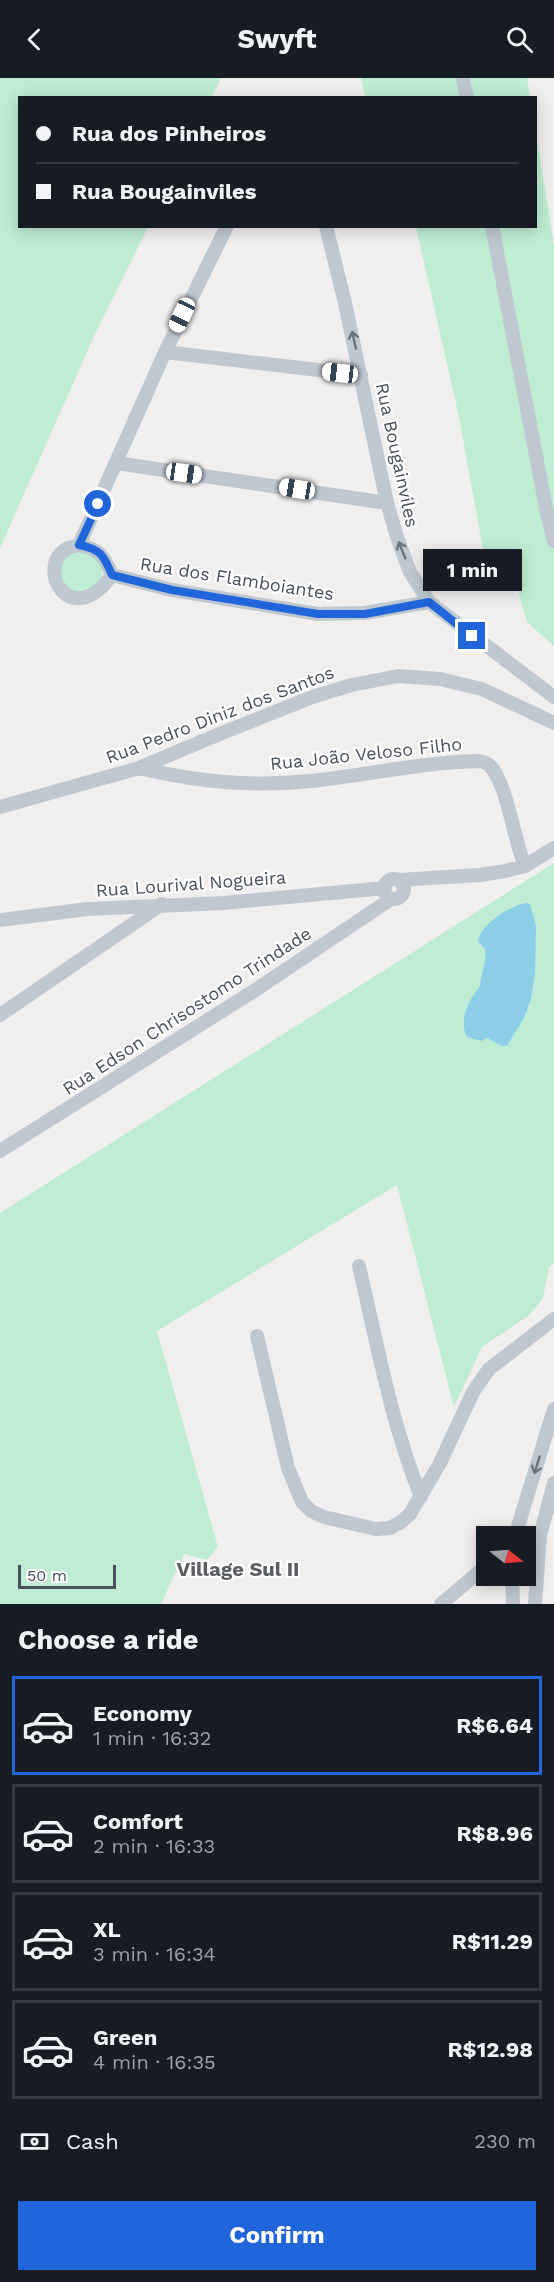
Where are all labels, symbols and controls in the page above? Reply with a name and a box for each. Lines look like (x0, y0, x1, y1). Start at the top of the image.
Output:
icon: back (18, 23, 51, 56)
text: Swyft (238, 23, 316, 55)
icon: search (503, 23, 536, 56)
text: Rua dos Pinheiros (72, 121, 266, 146)
text: Rua Bougainviles (72, 179, 257, 204)
car (166, 295, 198, 335)
one-way arrow (347, 331, 359, 350)
car (321, 362, 359, 384)
street label: Rua Bougainviles (372, 381, 423, 529)
car (165, 462, 203, 484)
car (278, 477, 316, 501)
route start (84, 490, 111, 517)
one-way arrow (396, 542, 407, 560)
callout: 1 min (422, 549, 522, 591)
street label: Rua dos Flamboiantes (139, 553, 335, 604)
text: 1 min (447, 558, 498, 582)
route end (458, 622, 485, 649)
street label: Rua Pedro Diniz dos Santos (103, 661, 337, 768)
street label: Rua João Veloso Filho (269, 733, 463, 774)
street label: Rua Lourival Nogueira (95, 866, 287, 901)
street label: Rua Edson Chrisostomo Trindade (58, 922, 315, 1099)
one-way arrow (531, 1455, 542, 1474)
north arrow (476, 1526, 536, 1586)
map controls (476, 1526, 536, 1586)
district label: Village Sul II (177, 1557, 299, 1581)
scale bar (18, 1562, 116, 1590)
text: 50 m (27, 1566, 67, 1585)
text: Choose a ride (18, 1624, 198, 1656)
icon: car (21, 1699, 75, 1753)
text: Economy (93, 1701, 192, 1726)
text: R$6.64 (456, 1713, 533, 1738)
text: 1 min · 16:32 (93, 1726, 211, 1750)
icon: car (21, 1807, 75, 1861)
text: Comfort (93, 1809, 183, 1834)
text: R$8.96 (456, 1821, 533, 1846)
text: 2 min · 16:33 (93, 1834, 215, 1858)
icon: car (21, 1915, 75, 1969)
text: XL (93, 1917, 121, 1942)
text: R$11.29 (452, 1929, 533, 1954)
text: 3 min · 16:34 (93, 1942, 216, 1966)
icon: car (21, 2023, 75, 2077)
text: Green (93, 2025, 157, 2050)
text: R$12.98 (447, 2037, 533, 2062)
text: 4 min · 16:35 (93, 2050, 216, 2074)
icon: cash (18, 2125, 51, 2158)
text: Cash (66, 2129, 119, 2154)
text: 230 m (474, 2129, 536, 2153)
button: Confirm (18, 2201, 536, 2270)

